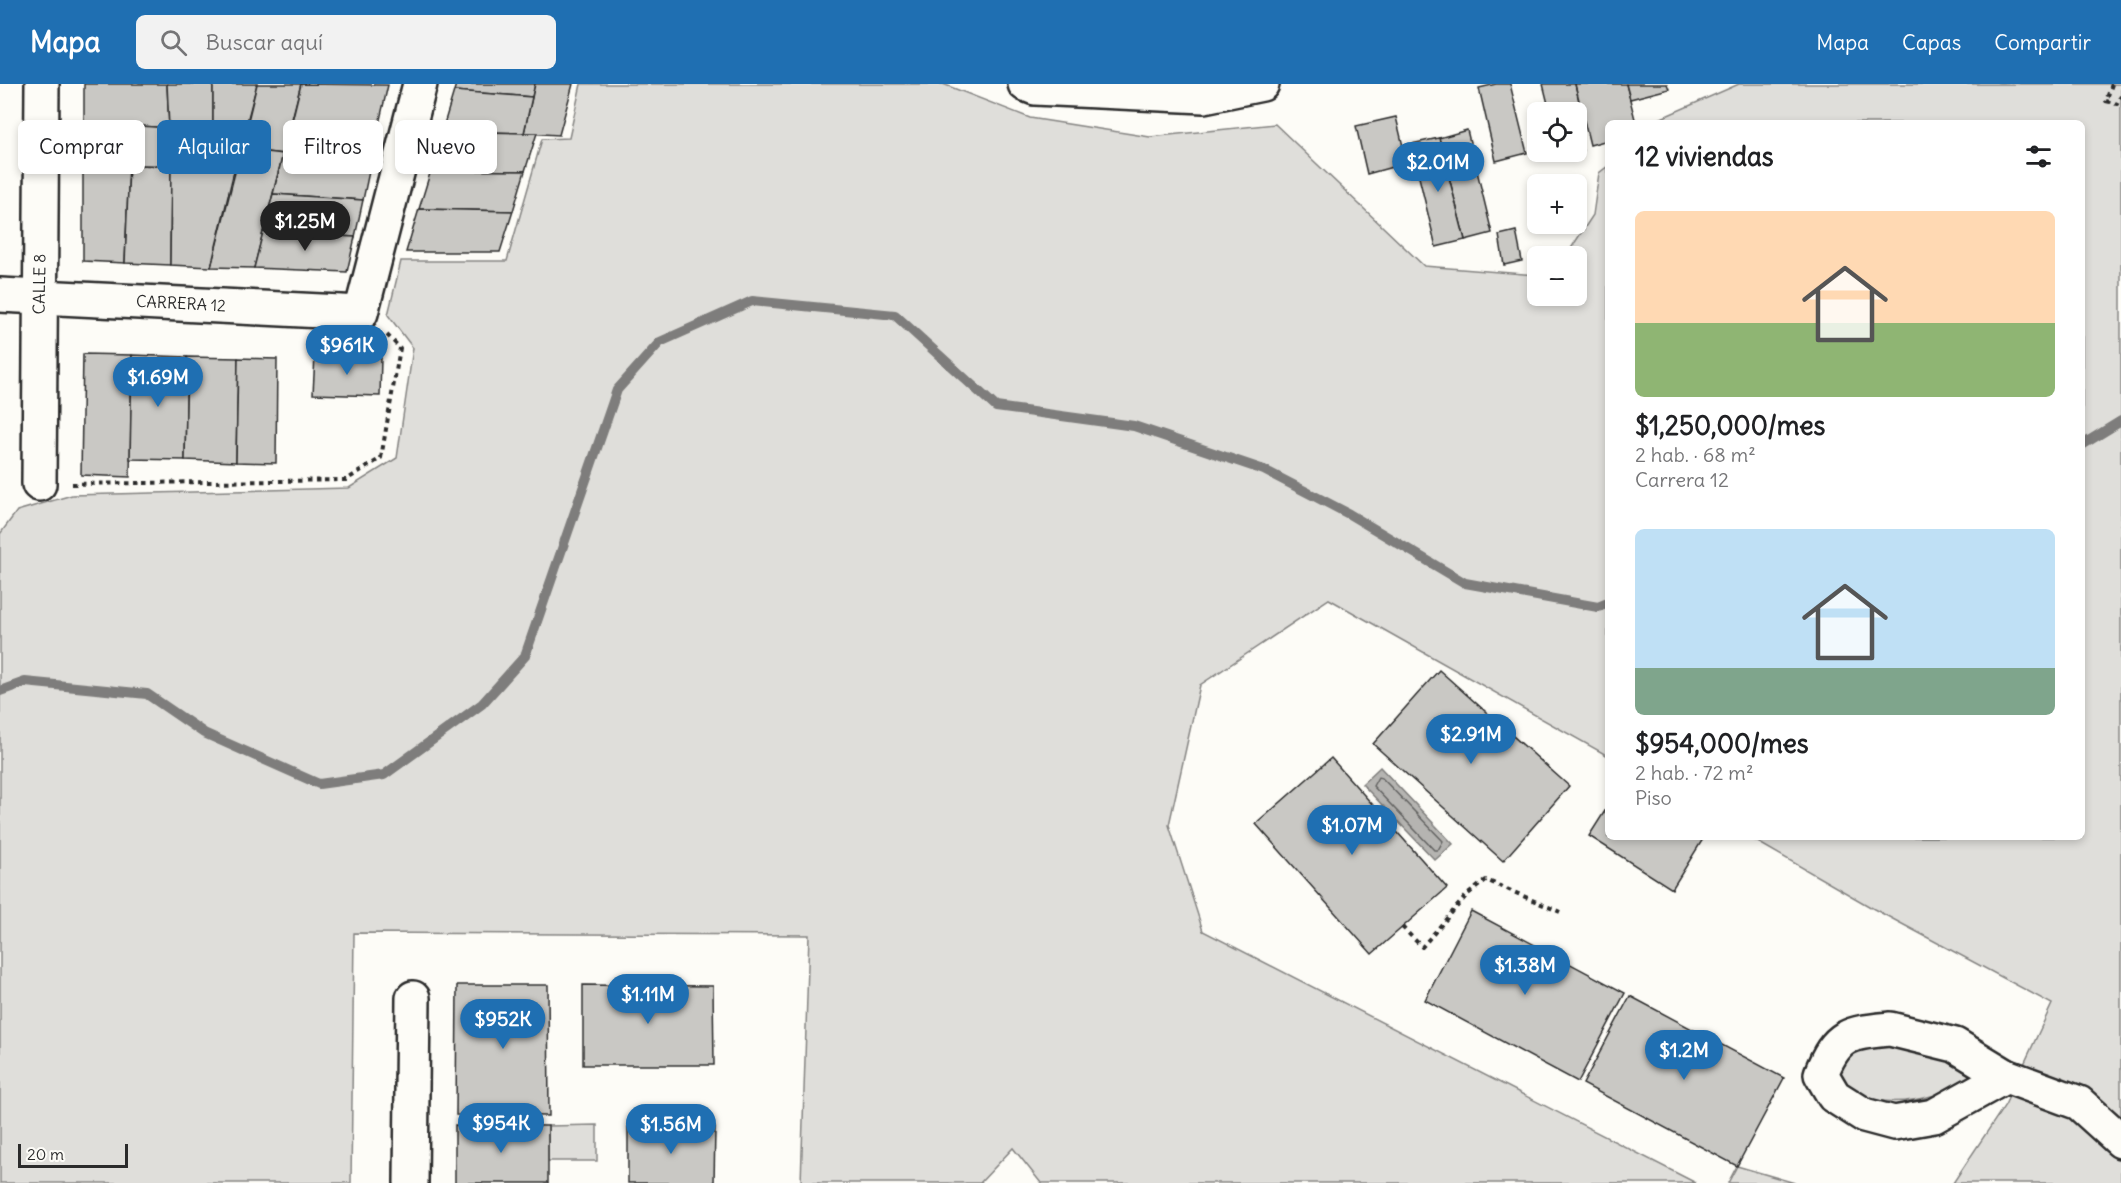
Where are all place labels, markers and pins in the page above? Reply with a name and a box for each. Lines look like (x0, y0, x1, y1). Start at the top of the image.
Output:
pin: $2.01M (1389, 142, 1487, 193)
pin: $1.25M (256, 201, 354, 252)
pin: $961K (305, 325, 389, 376)
pin: $1.69M (109, 357, 207, 408)
pin: $2.91M (1422, 714, 1520, 765)
pin: $1.07M (1303, 805, 1401, 856)
pin: $1.38M (1476, 945, 1574, 996)
pin: $1.11M (599, 974, 697, 1025)
pin: $952K (461, 999, 545, 1050)
pin: $1.2M (1642, 1030, 1726, 1081)
pin: $954K (459, 1103, 543, 1154)
pin: $1.56M (622, 1104, 720, 1155)

